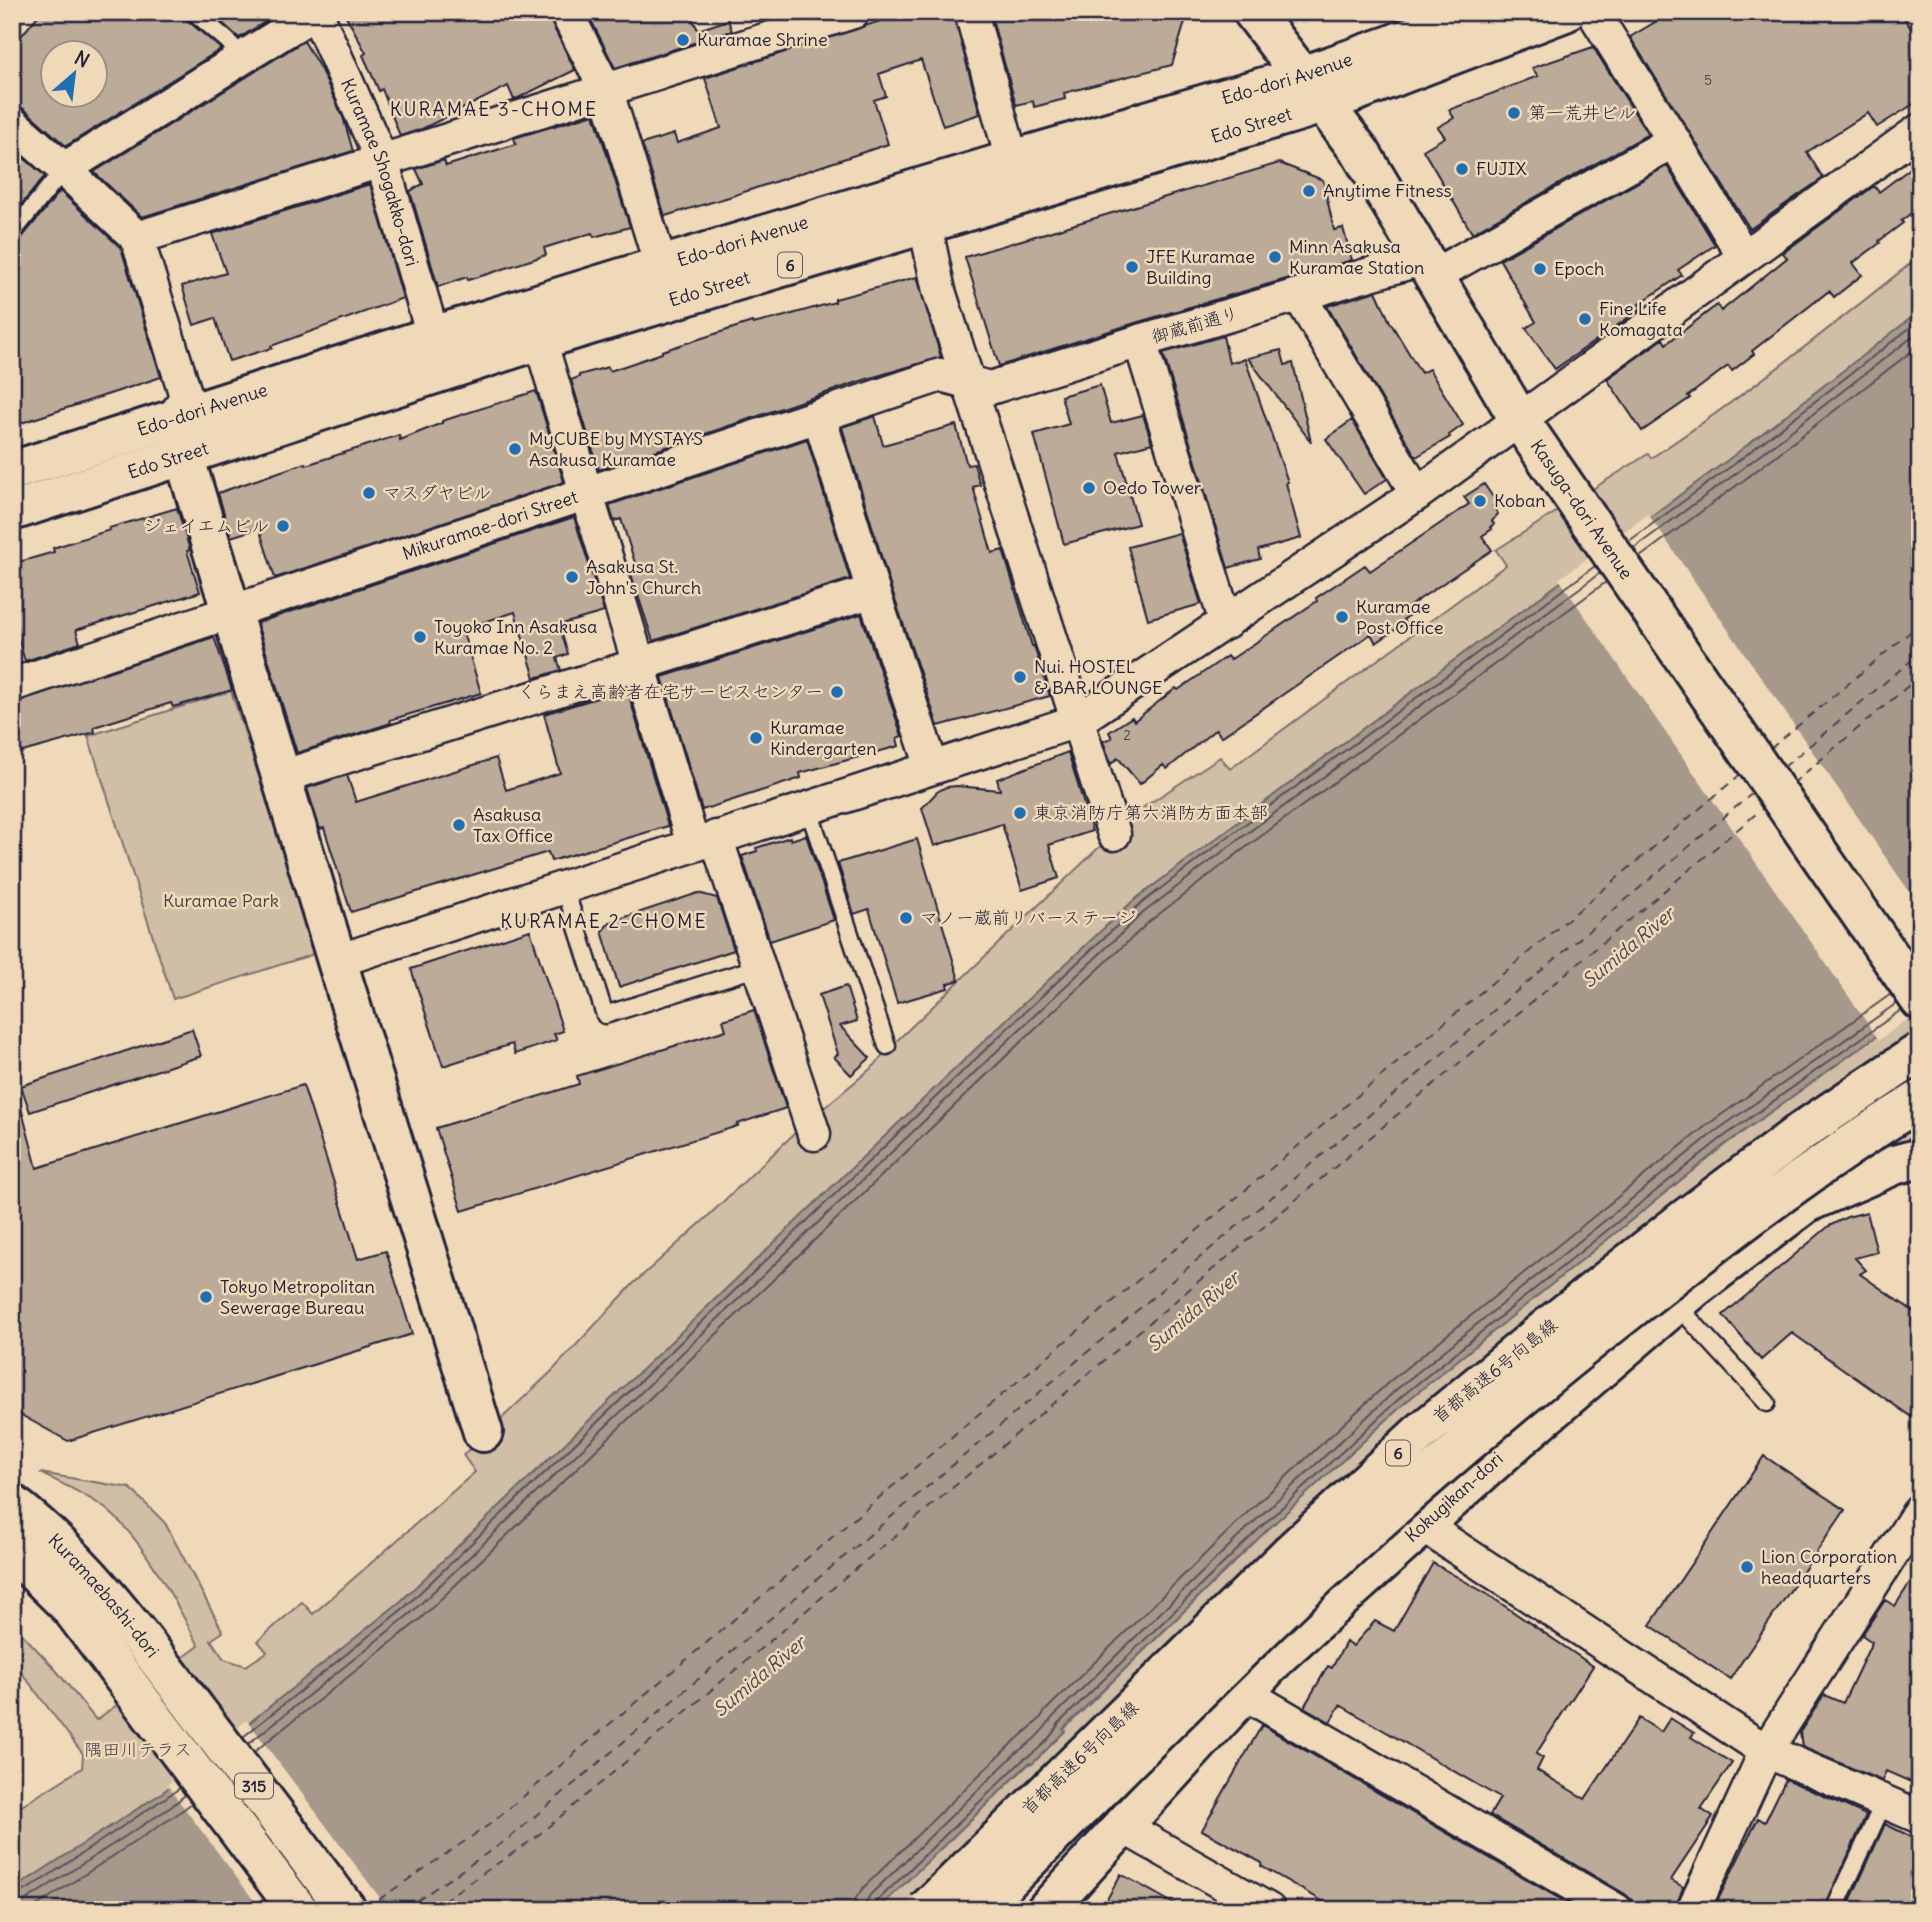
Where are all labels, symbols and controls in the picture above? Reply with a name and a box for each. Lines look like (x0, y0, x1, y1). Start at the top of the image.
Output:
place label: Kuramae Shrine (697, 28, 828, 51)
marker: Kuramae Shrine (675, 32, 691, 48)
north arrow (38, 38, 108, 108)
text: N (71, 45, 93, 73)
street label: Edo-dori Avenue (1219, 47, 1355, 110)
house number: 5 (1704, 71, 1712, 89)
street label: Kuramae Shogakko-dori (336, 75, 424, 269)
district label: KURAMAE 3-CHOME (390, 97, 598, 121)
place label: 第一荒井ビル (1528, 101, 1636, 124)
street label: Edo Street (1208, 102, 1295, 148)
marker: 第一荒井ビル (1506, 105, 1522, 121)
place label: FUJIX (1476, 157, 1527, 180)
marker: FUJIX (1454, 161, 1470, 177)
place label: Anytime Fitness (1323, 179, 1452, 202)
marker: Anytime Fitness (1301, 183, 1317, 199)
street label: Edo-dori Avenue (674, 210, 811, 271)
place label: Minn Asakusa Kuramae Station (1289, 235, 1425, 279)
place label: JFE Kuramae Building (1146, 245, 1255, 289)
marker: Minn Asakusa Kuramae Station (1267, 249, 1283, 265)
road number: 6 (778, 252, 802, 278)
place label: Epoch (1554, 257, 1604, 280)
marker: JFE Kuramae Building (1124, 259, 1140, 275)
marker: Epoch (1532, 261, 1548, 277)
street label: Edo Street (666, 265, 753, 311)
place label: Fine Life Komagata (1599, 297, 1683, 341)
street label: 御蔵前通り (1148, 301, 1241, 348)
marker: Fine Life Komagata (1577, 311, 1593, 327)
street label: Edo-dori Avenue (134, 378, 270, 441)
place label: MyCUBE by MYSTAYS Asakusa Kuramae (529, 427, 703, 471)
street label: Kasuga-dori Avenue (1526, 435, 1638, 583)
street label: Edo Street (125, 436, 211, 484)
marker: MyCUBE by MYSTAYS Asakusa Kuramae (507, 441, 523, 457)
place label: Oedo Tower (1103, 476, 1202, 499)
marker: Oedo Tower (1081, 480, 1097, 496)
place label: マスダヤビル (383, 481, 491, 504)
marker: マスダヤビル (361, 485, 377, 501)
street label: Mikuramae-dori Street (399, 485, 581, 565)
place label: Koban (1494, 489, 1546, 512)
marker: Koban (1472, 493, 1488, 509)
place label: ジェイエムビル (143, 514, 269, 537)
marker: ジェイエムビル (275, 518, 291, 534)
place label: Asakusa St. John's Church (586, 555, 701, 599)
marker: Asakusa St. John's Church (564, 569, 580, 585)
place label: Kuramae Post Office (1356, 595, 1443, 639)
marker: Kuramae Post Office (1334, 609, 1350, 625)
place label: Toyoko Inn Asakusa Kuramae No. 2 (434, 615, 597, 659)
marker: Toyoko Inn Asakusa Kuramae No. 2 (412, 629, 428, 645)
place label: Nui. HOSTEL & BAR LOUNGE (1034, 655, 1162, 699)
marker: Nui. HOSTEL & BAR LOUNGE (1012, 669, 1028, 685)
place label: くらまえ高齢者在宅サービスセンター (518, 680, 823, 703)
marker: くらまえ高齢者在宅サービスセンター (829, 684, 845, 700)
place label: Kuramae Kindergarten (770, 716, 877, 760)
house number: 2 (1123, 726, 1131, 744)
marker: Kuramae Kindergarten (748, 730, 764, 746)
place label: 東京消防庁第六消防方面本部 (1034, 801, 1268, 824)
place label: Asakusa Tax Office (473, 803, 553, 847)
marker: 東京消防庁第六消防方面本部 (1012, 805, 1028, 821)
marker: Asakusa Tax Office (451, 817, 467, 833)
park label: Kuramae Park (163, 889, 279, 912)
water label: Sumida River (1577, 900, 1681, 992)
place label: マノー蔵前リバーステージ (920, 906, 1136, 929)
district label: KURAMAE 2-CHOME (500, 909, 708, 933)
marker: マノー蔵前リバーステージ (898, 910, 914, 926)
water label: Sumida River (1142, 1264, 1246, 1356)
place label: Tokyo Metropolitan Sewerage Bureau (220, 1275, 375, 1319)
marker: Tokyo Metropolitan Sewerage Bureau (198, 1289, 214, 1305)
street label: 首都高速6号向島線 (1427, 1313, 1562, 1428)
road number: 6 (1386, 1441, 1410, 1466)
street label: Kokugikan-dori (1400, 1447, 1508, 1547)
street label: Kuramaebashi-dori (44, 1529, 164, 1662)
place label: Lion Corporation headquarters (1761, 1545, 1897, 1589)
marker: Lion Corporation headquarters (1739, 1559, 1755, 1575)
water label: Sumida River (708, 1629, 812, 1721)
street label: 首都高速6号向島線 (1016, 1696, 1143, 1820)
park label: 隅田川テラス (84, 1738, 192, 1761)
road number: 315 (235, 1774, 273, 1798)

